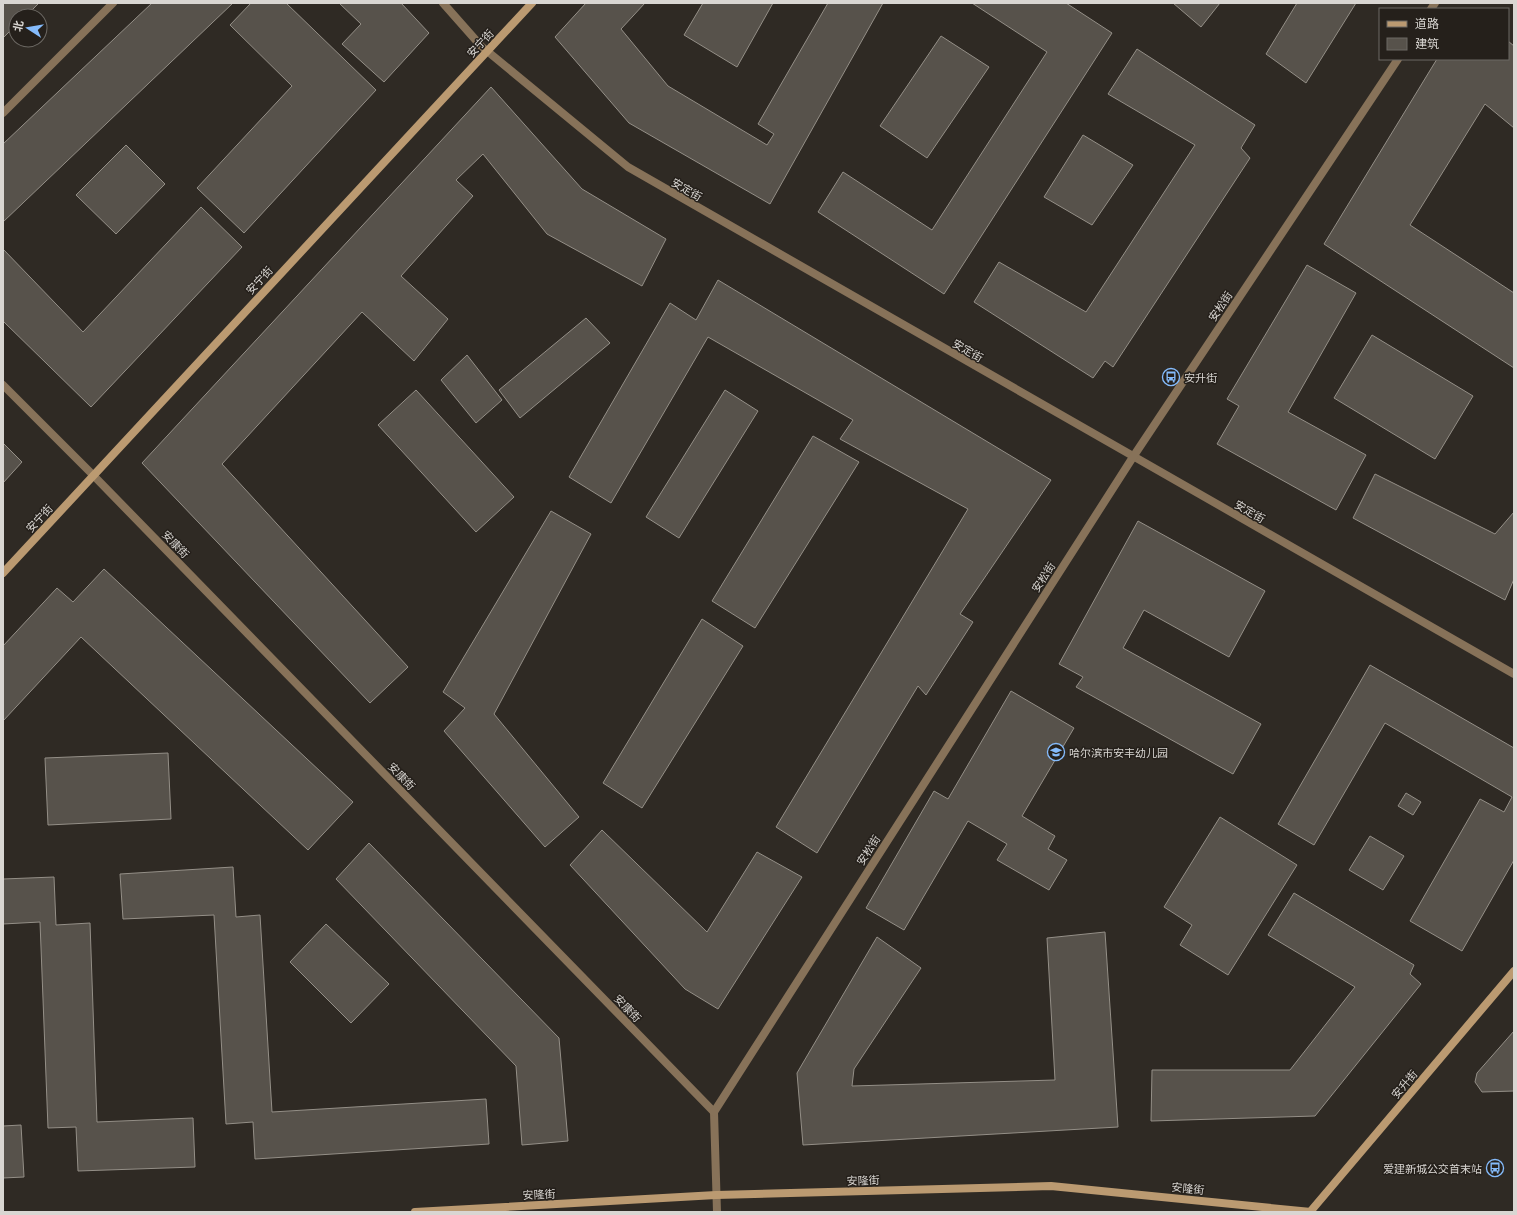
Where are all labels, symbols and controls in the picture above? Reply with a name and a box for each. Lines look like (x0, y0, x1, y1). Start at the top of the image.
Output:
north arrow (8, 8, 48, 48)
legend (1379, 8, 1509, 60)
text: 道路 (1415, 15, 1439, 32)
text: 北 (9, 19, 26, 33)
street label: 安宁街 (463, 26, 497, 60)
text: 建筑 (1415, 35, 1439, 52)
street label: 安定街 (669, 174, 705, 204)
street label: 安宁街 (242, 263, 276, 297)
street label: 安松街 (1205, 288, 1235, 324)
street label: 安定街 (950, 335, 986, 365)
bus stop icon: 安升街 (1161, 367, 1181, 387)
place label: 安升街 (1184, 370, 1217, 385)
street label: 安定街 (1232, 496, 1268, 526)
street label: 安宁街 (22, 501, 56, 535)
street label: 安康街 (159, 527, 193, 561)
street label: 安松街 (1028, 559, 1058, 595)
school or university icon: 哈尔滨市安丰幼儿园 (1046, 742, 1066, 762)
place label: 哈尔滨市安丰幼儿园 (1069, 745, 1168, 760)
street label: 安康街 (385, 759, 419, 793)
street label: 安松街 (853, 832, 883, 868)
street label: 安康街 (611, 991, 645, 1025)
street label: 安升街 (1388, 1067, 1420, 1101)
bus stop icon: 爱建新城公交首末站 (1485, 1158, 1505, 1178)
place label: 爱建新城公交首末站 (1383, 1161, 1482, 1176)
street label: 安隆街 (846, 1172, 880, 1188)
street label: 安隆街 (1171, 1179, 1205, 1197)
street label: 安隆街 (522, 1186, 556, 1202)

